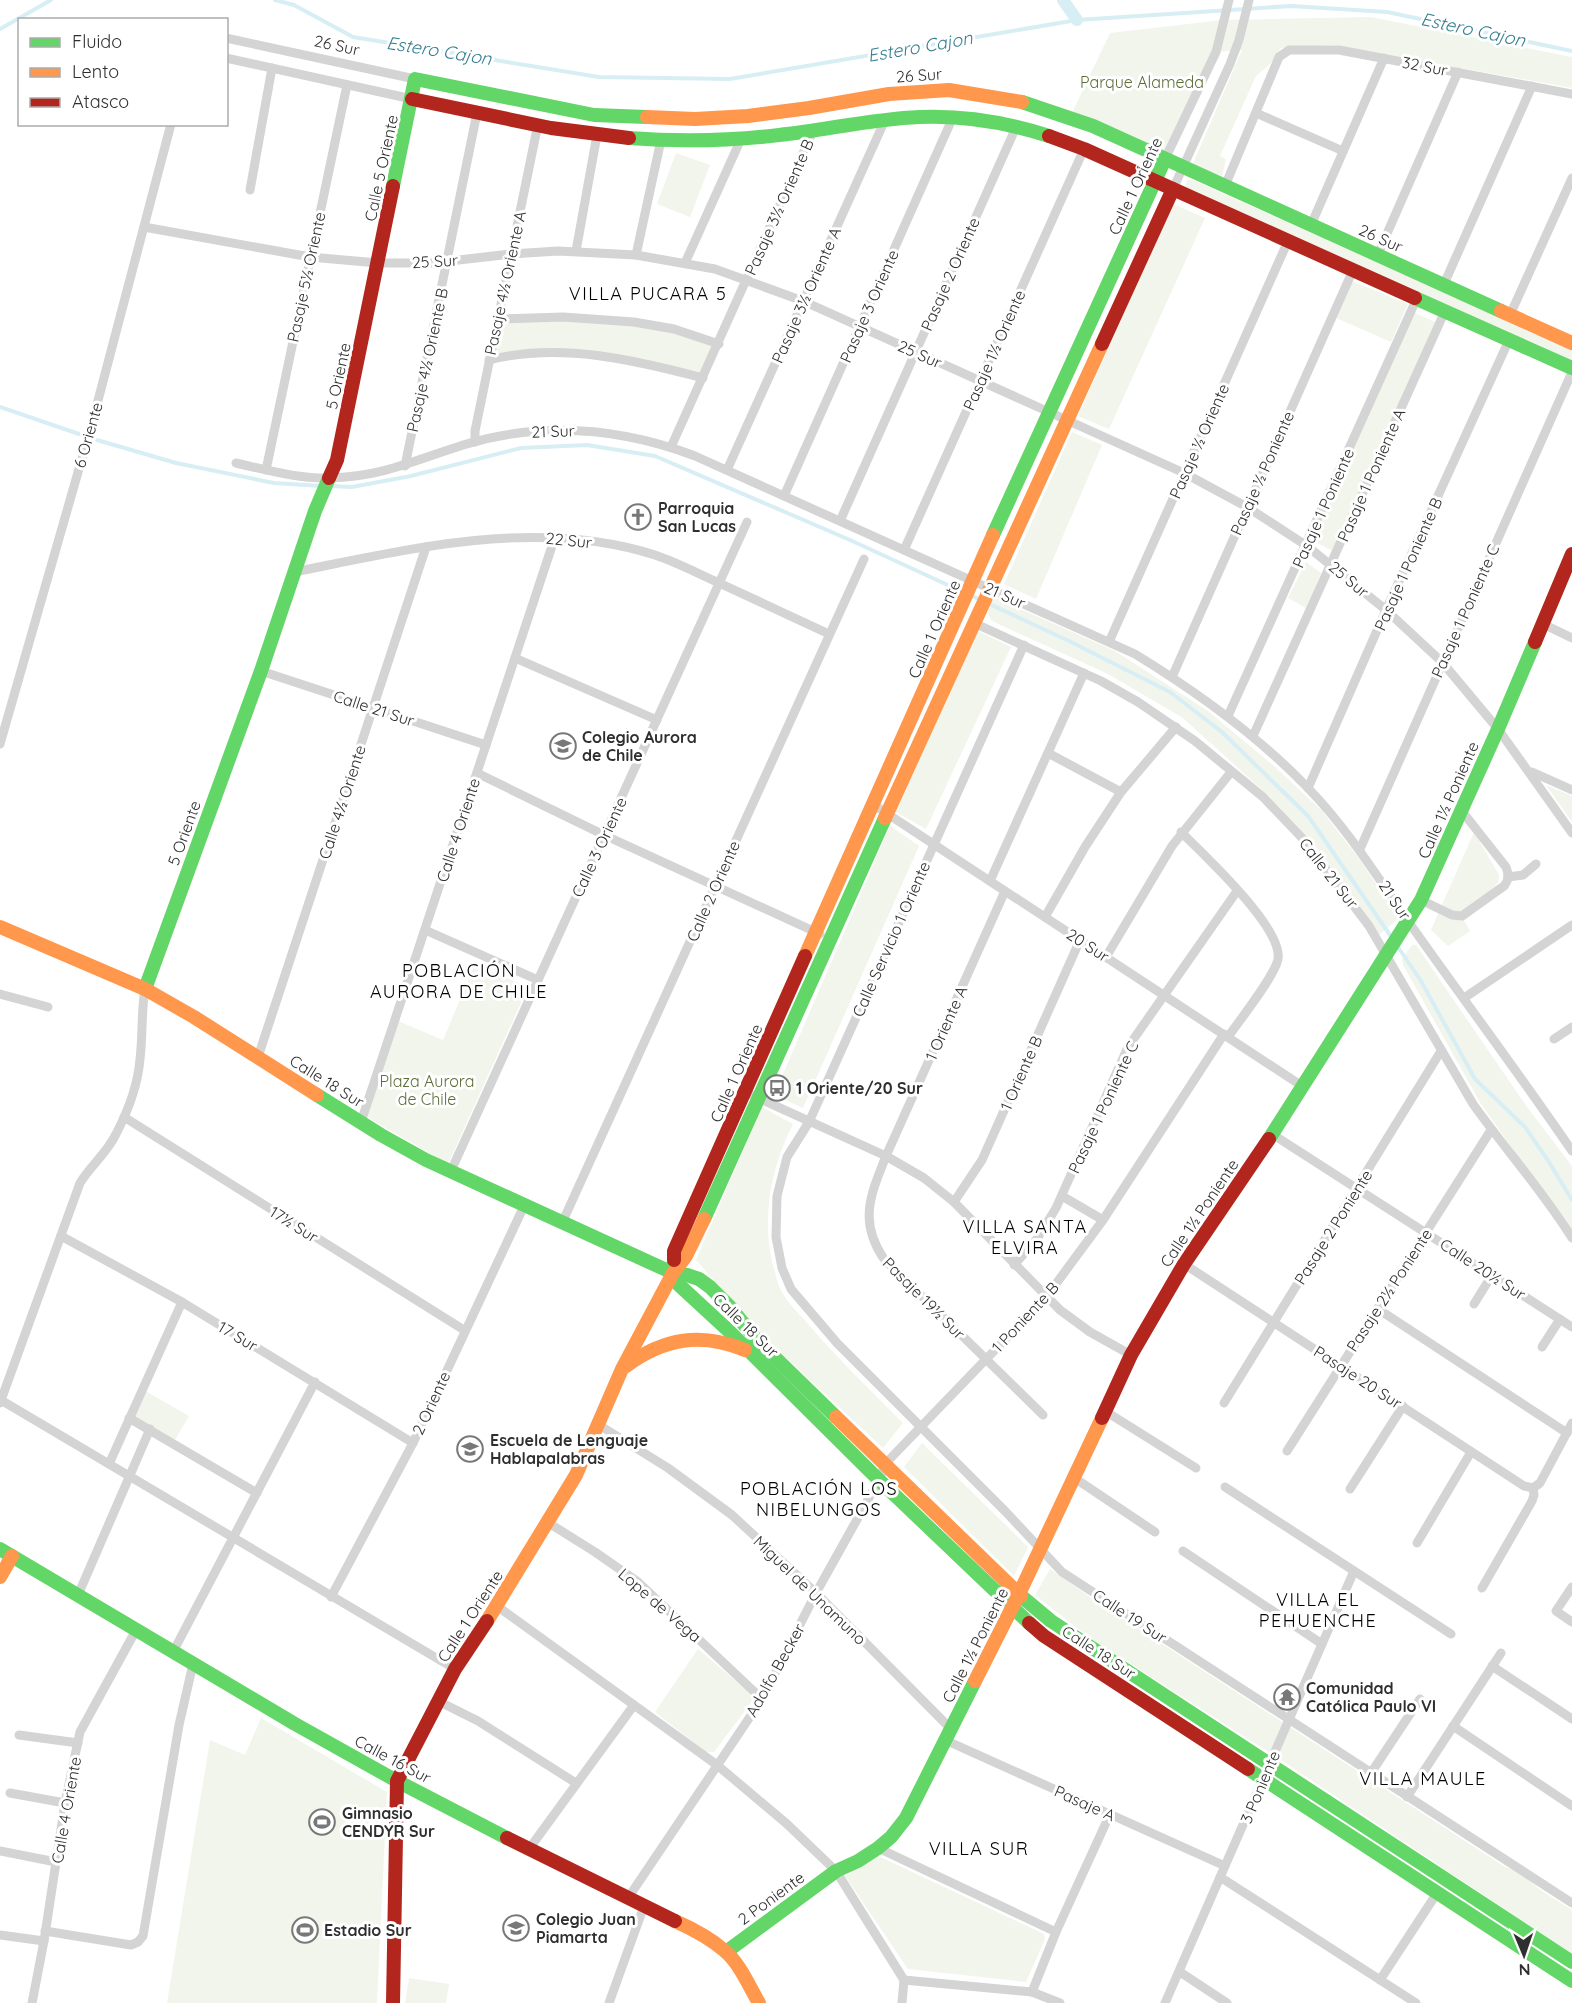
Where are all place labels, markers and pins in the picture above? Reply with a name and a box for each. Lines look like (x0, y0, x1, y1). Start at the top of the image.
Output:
place label: Parroquia San Lucas (658, 498, 736, 536)
church icon: Parroquia San Lucas (623, 502, 653, 532)
place label: Colegio Aurora de Chile (582, 727, 697, 765)
school or university icon: Colegio Aurora de Chile (548, 731, 578, 761)
bus stop icon: 1 Oriente/20 Sur (762, 1073, 792, 1103)
place label: 1 Oriente/20 Sur (796, 1078, 923, 1098)
place label: Escuela de Lenguaje Hablapalabras (490, 1430, 648, 1468)
school or university icon: Escuela de Lenguaje Hablapalabras (455, 1434, 485, 1464)
place label: Comunidad Católica Paulo VI (1306, 1678, 1436, 1716)
temple icon: Comunidad Católica Paulo VI (1272, 1682, 1302, 1712)
place label: Gimnasio CENDYR Sur (342, 1803, 435, 1841)
sports icon: Gimnasio CENDYR Sur (307, 1807, 337, 1837)
place label: Colegio Juan Piamarta (536, 1909, 636, 1947)
school or university icon: Colegio Juan Piamarta (501, 1913, 531, 1943)
sports icon: Estadio Sur (290, 1915, 320, 1945)
place label: Estadio Sur (324, 1920, 412, 1940)

